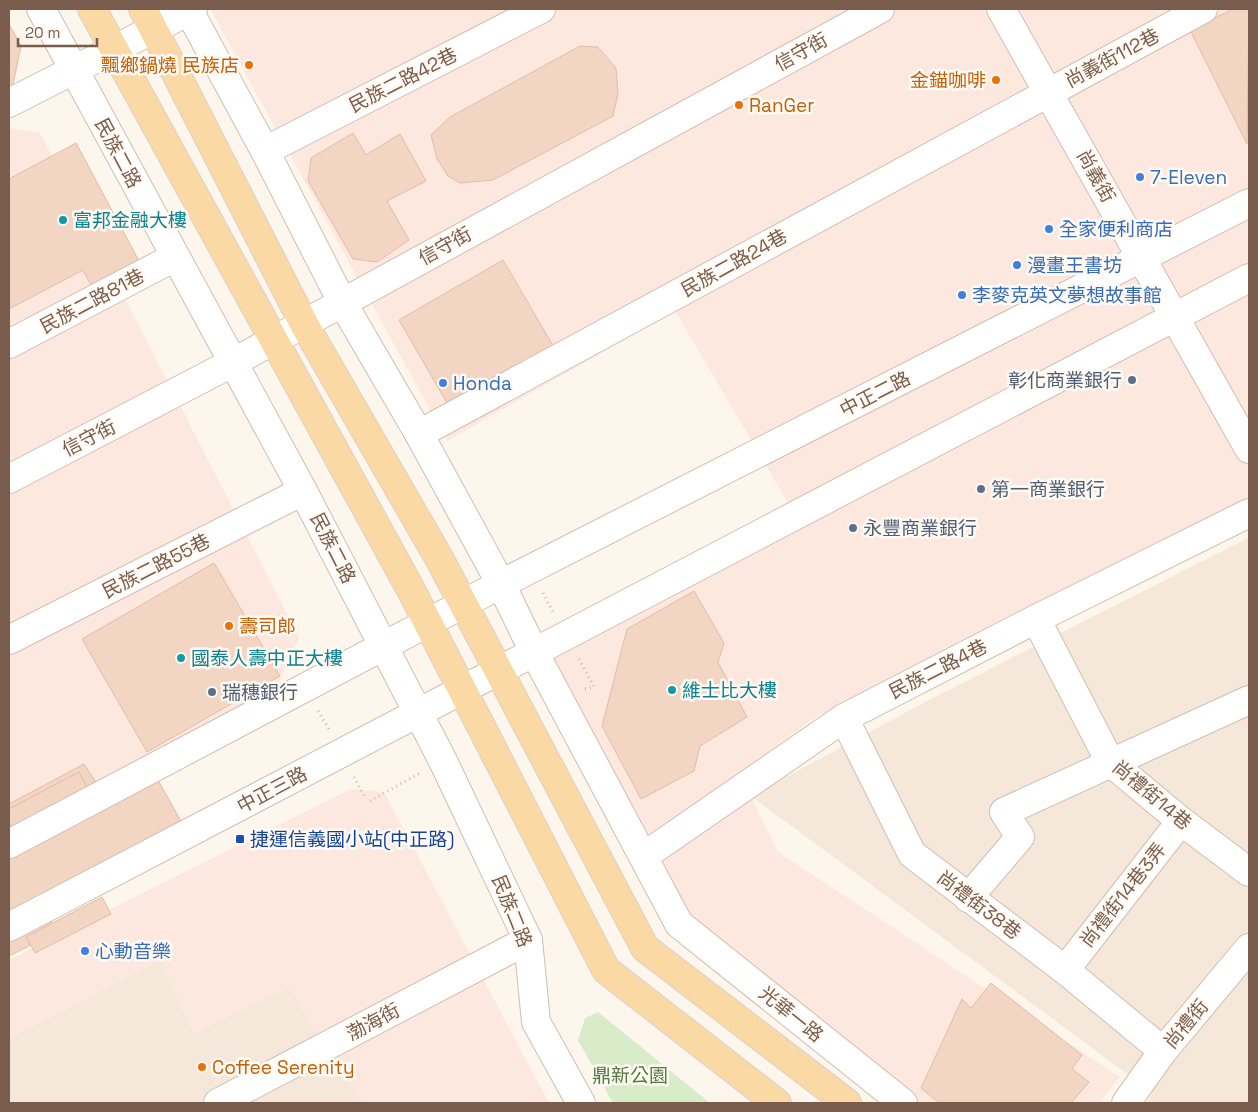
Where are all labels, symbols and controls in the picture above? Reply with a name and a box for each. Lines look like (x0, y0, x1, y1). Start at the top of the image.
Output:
scale bar (18, 15, 96, 47)
text: 20 m (25, 23, 60, 42)
street label: 尚義街112巷 (1061, 23, 1163, 93)
street label: 信守街 (770, 27, 832, 77)
street label: 民族二路42巷 (345, 42, 461, 118)
place label: 飄鄉鍋燒 民族店 (101, 53, 239, 78)
marker: 飄鄉鍋燒 民族店 (243, 59, 255, 71)
place label: 金錨咖啡 (910, 68, 986, 93)
marker: 金錨咖啡 (990, 74, 1002, 86)
place label: RanGer (749, 93, 815, 118)
marker: RanGer (733, 99, 745, 111)
street label: 民族二路 (89, 114, 147, 192)
street label: 尚義街 (1071, 145, 1121, 207)
place label: 7-Eleven (1150, 165, 1227, 190)
marker: 7-Eleven (1134, 171, 1146, 183)
place label: 富邦金融大樓 (73, 208, 187, 233)
marker: 富邦金融大樓 (57, 214, 69, 226)
place label: 全家便利商店 (1059, 217, 1173, 242)
street label: 信守街 (414, 221, 476, 271)
marker: 全家便利商店 (1043, 223, 1055, 235)
street label: 民族二路24巷 (676, 224, 792, 302)
place label: 漫畫王書坊 (1027, 253, 1122, 278)
marker: 漫畫王書坊 (1011, 259, 1023, 271)
street label: 民族二路81巷 (35, 263, 149, 339)
place label: 李麥克英文夢想故事館 (972, 283, 1162, 308)
marker: 李麥克英文夢想故事館 (956, 289, 968, 301)
street label: 中正二路 (835, 366, 915, 422)
place label: 彰化商業銀行 (1008, 368, 1122, 393)
place label: Honda (453, 371, 512, 396)
marker: 彰化商業銀行 (1126, 374, 1138, 386)
marker: Honda (437, 377, 449, 389)
street label: 信守街 (58, 414, 120, 462)
place label: 第一商業銀行 (991, 477, 1105, 502)
marker: 第一商業銀行 (975, 483, 987, 495)
street label: 民族二路 (305, 508, 361, 588)
place label: 永豐商業銀行 (863, 516, 977, 541)
marker: 永豐商業銀行 (847, 522, 859, 534)
street label: 民族二路55巷 (98, 528, 214, 604)
place label: 壽司郎 (239, 614, 296, 639)
marker: 壽司郎 (223, 620, 235, 632)
street label: 民族二路4巷 (885, 634, 991, 704)
place label: 國泰人壽中正大樓 (191, 646, 343, 671)
marker: 國泰人壽中正大樓 (175, 652, 187, 664)
place label: 維士比大樓 (682, 678, 777, 703)
place label: 瑞穗銀行 (222, 680, 298, 705)
marker: 維士比大樓 (666, 684, 678, 696)
marker: 瑞穗銀行 (206, 686, 218, 698)
street label: 尚禮街14巷 (1107, 755, 1197, 835)
street label: 中正三路 (233, 761, 311, 819)
place label: 捷運信義國小站(中正路) (250, 827, 454, 852)
marker: 捷運信義國小站(中正路) (234, 833, 246, 845)
street label: 尚禮街14巷3弄 (1074, 838, 1172, 952)
street label: 尚禮街38巷 (932, 865, 1026, 945)
street label: 民族二路 (486, 871, 538, 951)
place label: 心動音樂 (95, 939, 171, 964)
marker: 心動音樂 (79, 945, 91, 957)
street label: 光華一路 (754, 980, 828, 1048)
street label: 尚禮街 (1158, 994, 1214, 1054)
street label: 渤海街 (342, 998, 404, 1046)
place label: Coffee Serenity (212, 1055, 355, 1080)
marker: Coffee Serenity (196, 1061, 208, 1073)
park label: 鼎新公園 (592, 1063, 668, 1088)

